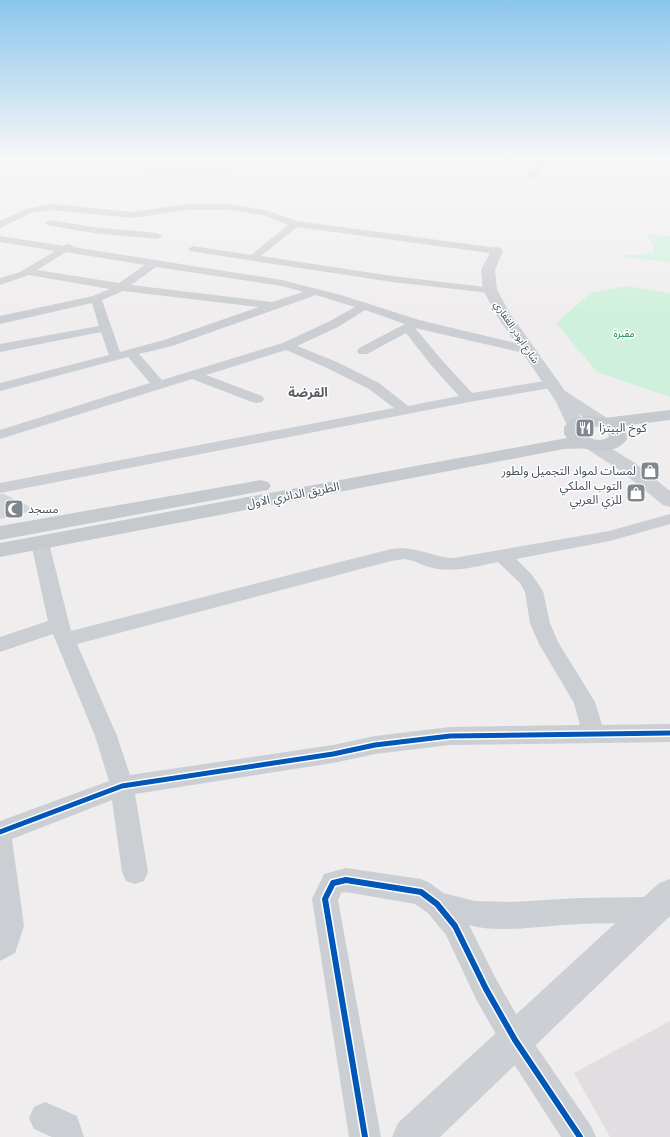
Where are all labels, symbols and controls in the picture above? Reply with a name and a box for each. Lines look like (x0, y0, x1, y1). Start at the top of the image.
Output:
street label: شارع ابودر الغفاري (490, 299, 542, 367)
park label: مقبرة (613, 327, 635, 340)
district label: القرضة (288, 384, 328, 400)
restaurant icon: كوخ البيتزا (574, 417, 596, 439)
place label: كوخ البيتزا (599, 420, 648, 437)
shop icon: لمسات لمواد التجميل ولطور (639, 460, 661, 482)
place label: لمسات لمواد التجميل ولطور (500, 463, 636, 478)
street label: الطريق الدائري الاول (245, 478, 341, 514)
place label: التوب الملكي للزي العربي (559, 478, 622, 510)
shop icon: التوب الملكي للزي العربي (625, 482, 647, 504)
mosque icon: مسجد (3, 498, 25, 520)
place label: مسجد (28, 501, 59, 516)

